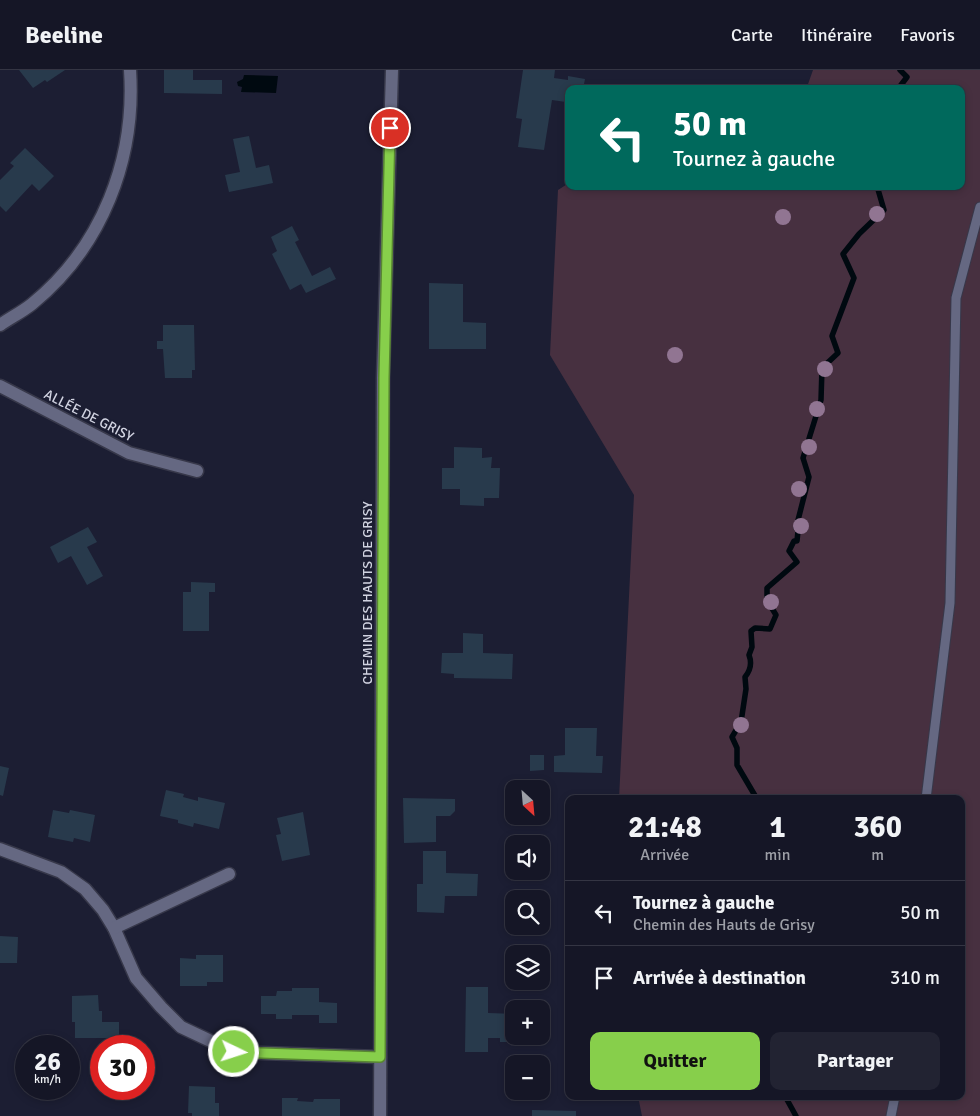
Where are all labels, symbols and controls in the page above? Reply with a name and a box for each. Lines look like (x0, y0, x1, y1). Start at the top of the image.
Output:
text: Beeline (25, 20, 103, 50)
text: Carte (731, 24, 773, 46)
text: Itinéraire (801, 24, 872, 46)
text: Favoris (900, 24, 955, 46)
text: 50 m (673, 102, 747, 145)
icon: left (590, 105, 655, 170)
pin (369, 107, 411, 149)
icon: arrive (376, 114, 404, 142)
text: Tournez à gauche (673, 145, 835, 172)
street label: ALLÉE DE GRISY (41, 386, 136, 445)
street label: CHEMIN DES HAUTS DE GRISY (359, 502, 376, 684)
north arrow (505, 780, 550, 825)
map controls (505, 780, 550, 1100)
text: 21:48 (628, 809, 702, 846)
text: 1 (769, 809, 786, 846)
text: 360 (853, 809, 902, 846)
button: sound (505, 835, 550, 880)
text: Arrivée (640, 845, 689, 865)
text: min (765, 845, 790, 865)
text: m (871, 845, 884, 865)
button: search (505, 890, 550, 935)
text: Tournez à gauche (633, 891, 774, 915)
icon: left (590, 899, 618, 927)
text: 50 m (900, 901, 940, 925)
text: Chemin des Hauts de Grisy (633, 915, 815, 935)
button: layers (505, 945, 550, 990)
icon: arrive (590, 964, 618, 992)
text: Arrivée à destination (633, 966, 806, 990)
text: 310 m (890, 966, 940, 990)
button: + (505, 1000, 550, 1045)
position arrow (207, 1025, 259, 1077)
button: Quitter (590, 1032, 760, 1090)
button: Partager (770, 1032, 940, 1090)
speed limit sign: 30 (90, 1035, 155, 1100)
text: 26 (34, 1046, 61, 1077)
button: − (505, 1055, 550, 1100)
text: km/h (34, 1072, 61, 1087)

